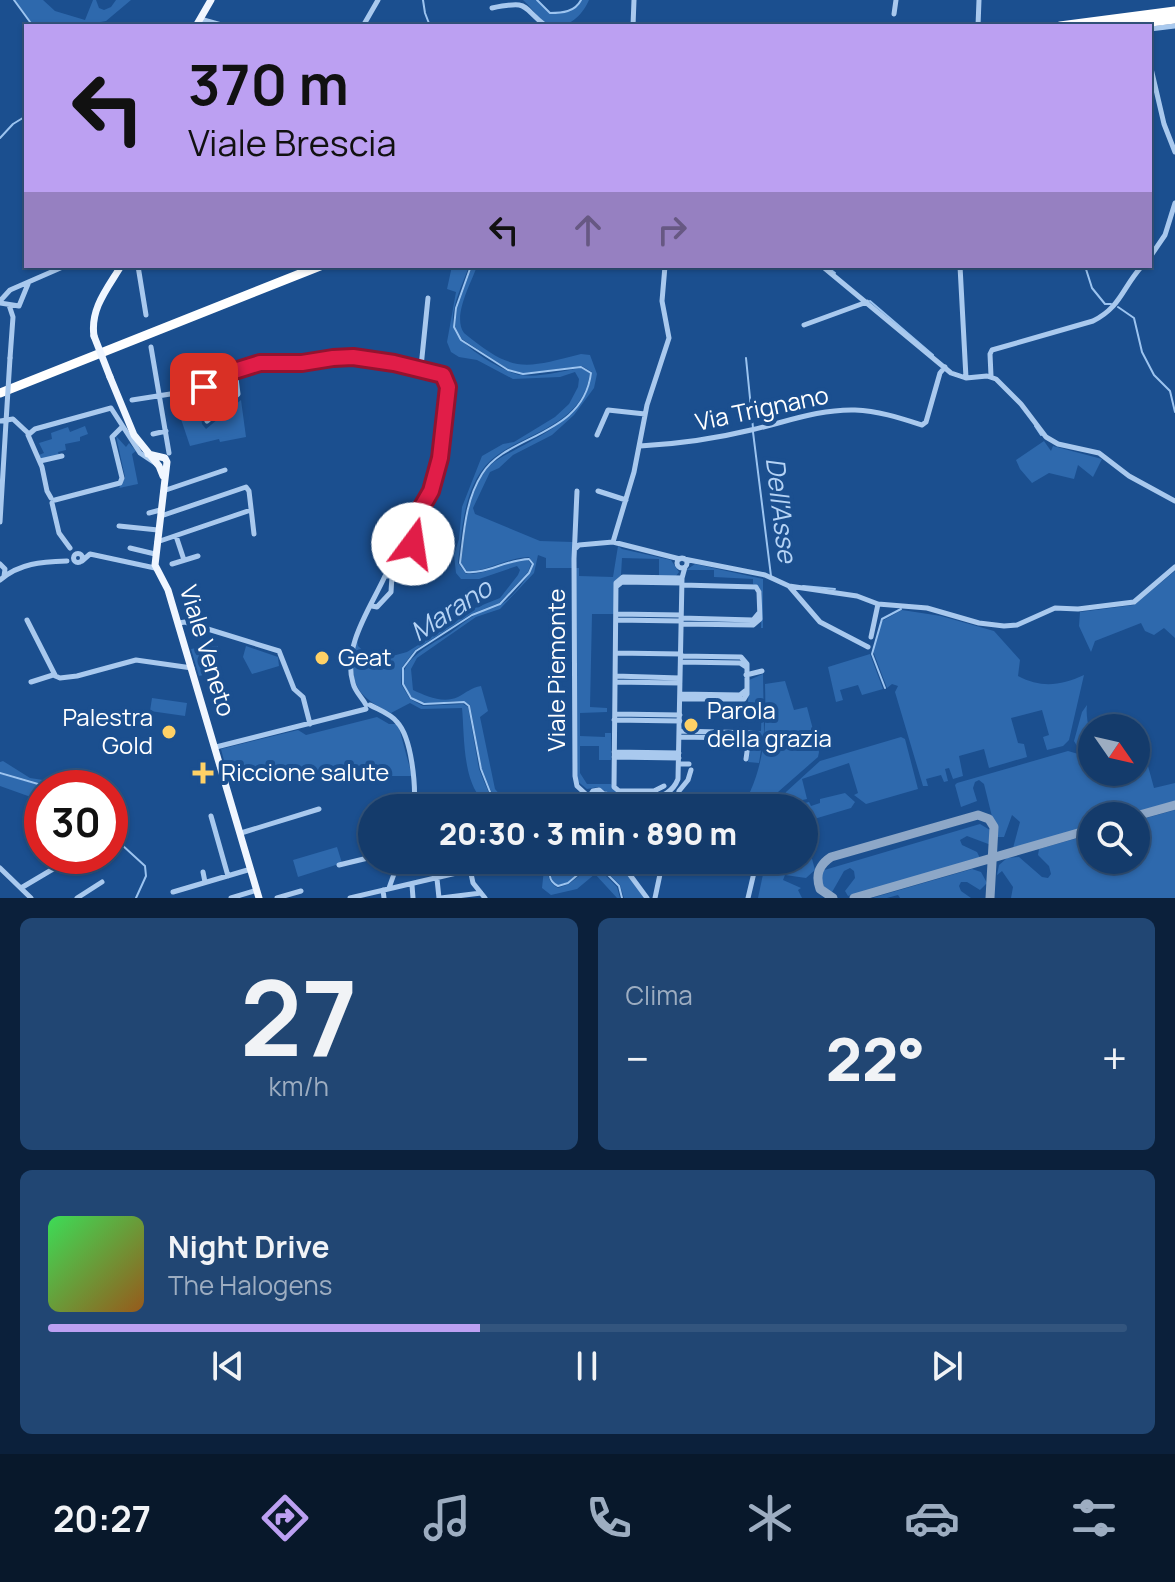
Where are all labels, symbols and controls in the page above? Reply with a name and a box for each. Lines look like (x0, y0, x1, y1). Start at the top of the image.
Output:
text: 370 m (188, 45, 349, 122)
icon: left (56, 56, 160, 160)
text: Viale Brescia (188, 118, 396, 167)
icon: left (482, 208, 526, 252)
icon: ahead (566, 208, 610, 252)
icon: right (650, 208, 694, 252)
pin (170, 353, 238, 421)
icon: arrive (182, 365, 226, 409)
street label: Via Trignano (692, 377, 831, 438)
water label: Dell'Asse (758, 455, 807, 566)
position arrow (371, 502, 455, 586)
water label: Marano (403, 569, 499, 649)
street label: Viale Veneto (173, 581, 244, 720)
street label: Viale Piemonte (539, 588, 572, 752)
place label: Geat (338, 640, 392, 673)
marker: Geat (313, 649, 331, 667)
place label: Parola della grazia (707, 693, 832, 754)
place label: Palestra Gold (62, 700, 153, 761)
north arrow (1078, 714, 1150, 786)
map controls (1078, 714, 1150, 874)
marker: Parola della grazia (682, 716, 700, 734)
marker: Palestra Gold (160, 723, 178, 741)
place label: Riccione salute (221, 755, 389, 788)
marker: Riccione salute (192, 762, 214, 784)
speed limit sign: 30 (24, 770, 128, 874)
button: search (1078, 802, 1150, 874)
text: 20:30 · 3 min · 890 m (439, 813, 737, 854)
text: 27 (240, 945, 357, 1087)
text: Clima (626, 977, 693, 1013)
text: 22° (826, 1017, 925, 1099)
text: − (626, 1028, 649, 1088)
text: + (1102, 1028, 1127, 1088)
text: km/h (269, 1068, 329, 1104)
text: Night Drive (168, 1226, 330, 1267)
text: The Halogens (168, 1267, 332, 1303)
icon: previous (206, 1344, 250, 1388)
icon: pause (565, 1344, 609, 1388)
icon: next (925, 1344, 969, 1388)
icon: directions (257, 1490, 313, 1546)
icon: music (419, 1490, 475, 1546)
icon: phone (581, 1490, 637, 1546)
icon: climate (742, 1490, 798, 1546)
icon: car (904, 1490, 960, 1546)
icon: filters (1066, 1490, 1122, 1546)
text: 20:27 (53, 1494, 151, 1543)

